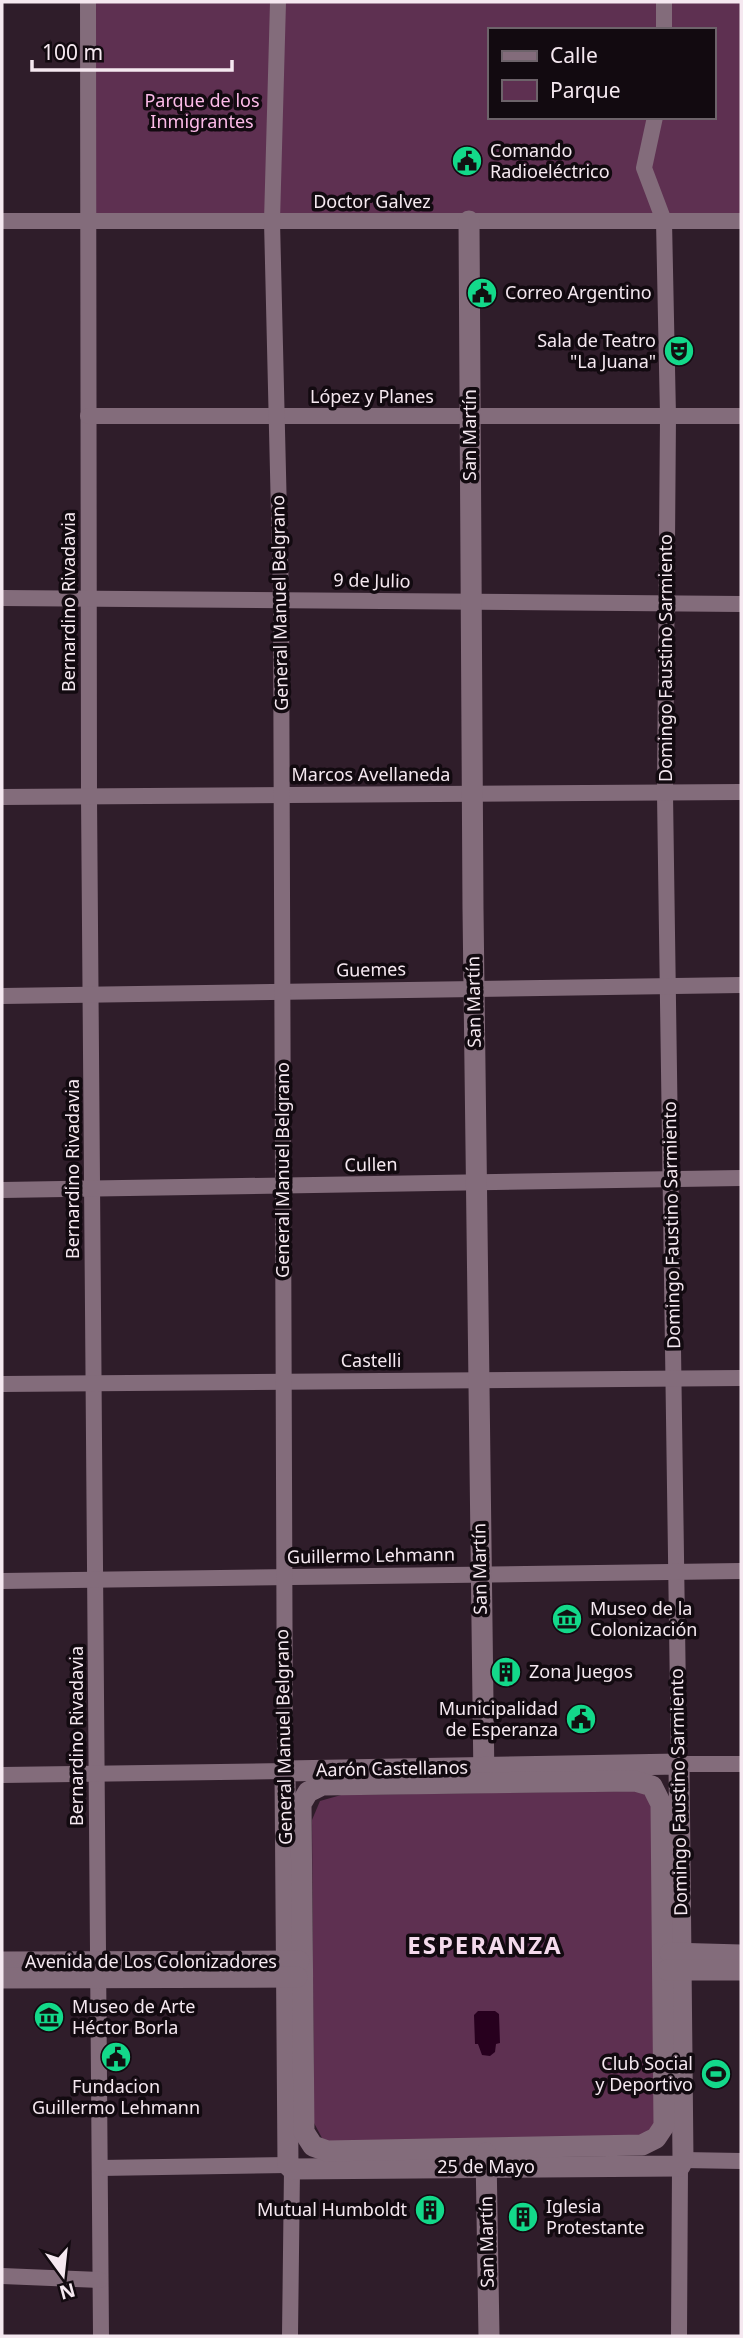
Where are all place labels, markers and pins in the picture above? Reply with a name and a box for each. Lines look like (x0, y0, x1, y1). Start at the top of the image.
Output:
place label: Comando Radioeléctrico (490, 138, 610, 183)
public building icon: Comando Radioeléctrico (450, 144, 484, 178)
public building icon: Correo Argentino (465, 276, 499, 310)
place label: Correo Argentino (505, 280, 652, 304)
place label: Sala de Teatro "La Juana" (537, 328, 656, 373)
theatre icon: Sala de Teatro "La Juana" (662, 334, 696, 368)
place label: Museo de la Colonización (590, 1596, 697, 1641)
museum icon: Museo de la Colonización (550, 1602, 584, 1636)
building icon: Zona Juegos (489, 1655, 523, 1689)
place label: Zona Juegos (529, 1659, 633, 1683)
place label: Municipalidad de Esperanza (439, 1696, 558, 1741)
public building icon: Municipalidad de Esperanza (564, 1702, 598, 1736)
place label: Museo de Arte Héctor Borla (72, 1994, 195, 2039)
museum icon: Museo de Arte Héctor Borla (32, 2000, 66, 2034)
public building icon: Fundacion Guillermo Lehmann (99, 2040, 133, 2074)
place label: Club Social y Deportivo (595, 2051, 693, 2096)
sports icon: Club Social y Deportivo (699, 2057, 733, 2091)
place label: Fundacion Guillermo Lehmann (32, 2074, 200, 2119)
building icon: Mutual Humboldt (413, 2193, 447, 2227)
place label: Iglesia Protestante (546, 2194, 645, 2239)
place label: Mutual Humboldt (257, 2197, 407, 2221)
building icon: Iglesia Protestante (506, 2200, 540, 2234)

